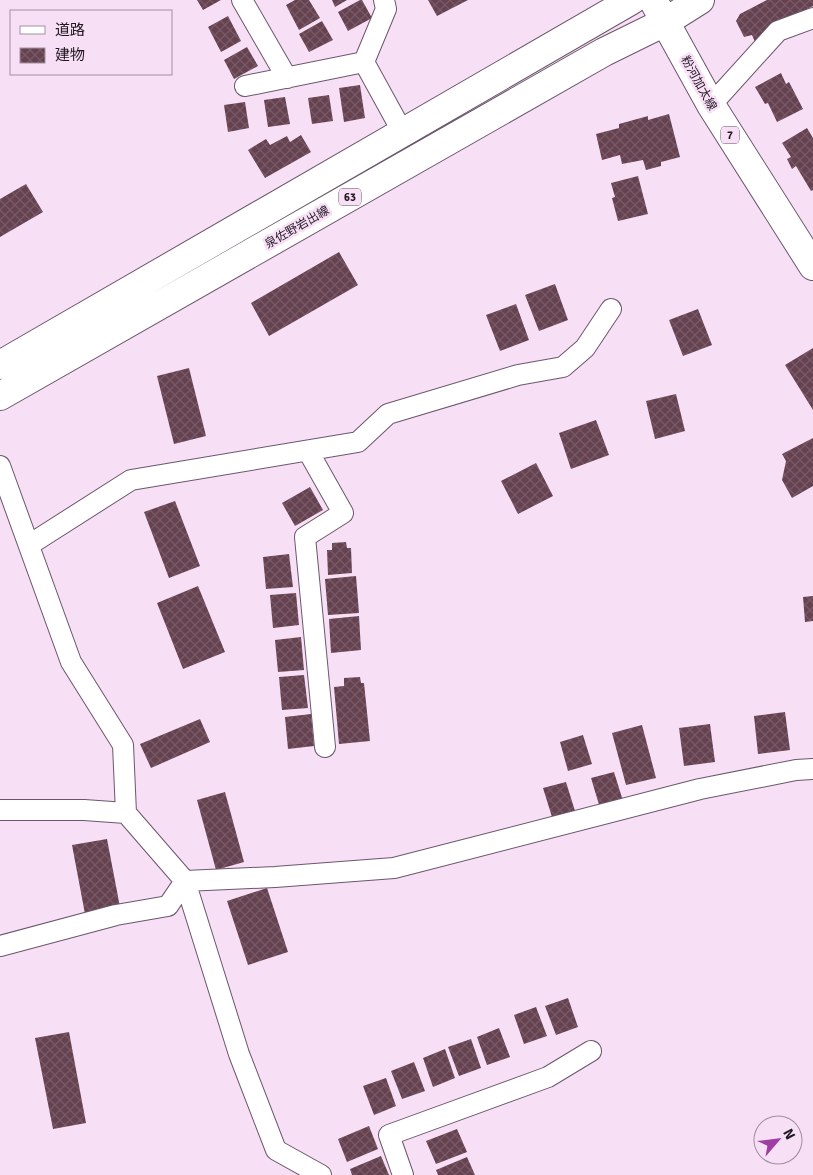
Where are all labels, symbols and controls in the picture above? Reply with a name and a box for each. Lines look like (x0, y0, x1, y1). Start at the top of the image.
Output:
legend (10, 10, 172, 75)
text: 道路 (55, 21, 85, 39)
text: 建物 (55, 46, 85, 64)
street label: 粉河加太線 (677, 53, 720, 113)
road number: 7 (721, 126, 739, 144)
road number: 63 (339, 188, 361, 206)
street label: 泉佐野岩出線 (262, 203, 332, 252)
north arrow (753, 1115, 803, 1165)
text: N (779, 1126, 799, 1142)

